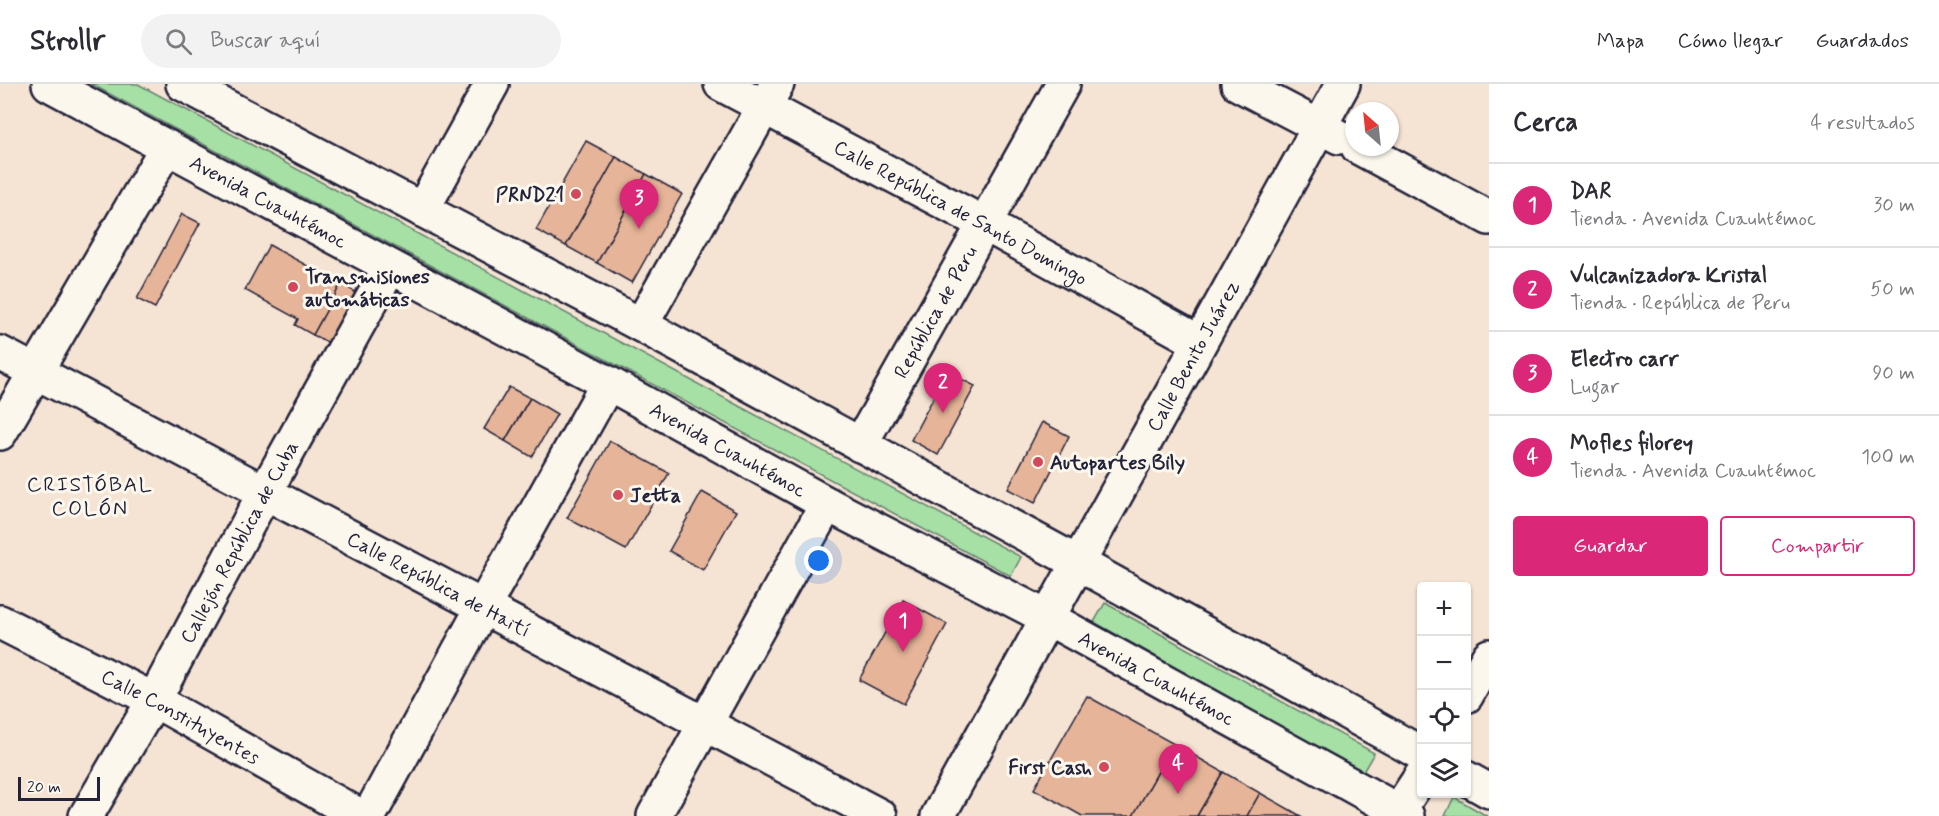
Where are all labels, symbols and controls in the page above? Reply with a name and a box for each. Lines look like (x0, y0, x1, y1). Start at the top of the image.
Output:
search box (141, 14, 561, 68)
text: Strollr (30, 23, 105, 60)
icon: search (162, 25, 195, 58)
text: Buscar aquí (210, 27, 321, 55)
text: Mapa (1597, 27, 1645, 55)
text: Cómo llegar (1678, 27, 1783, 55)
text: Guardados (1816, 27, 1909, 55)
north arrow (1345, 102, 1399, 156)
text: Cerca (1513, 106, 1578, 140)
text: 4 resultados (1811, 110, 1915, 137)
street label: Calle República de Santo Domingo (829, 134, 1092, 293)
street label: Avenida Cuauhtémoc (185, 150, 351, 256)
text: DAR (1570, 178, 1611, 206)
pin: 3 (620, 180, 658, 229)
place label: PRND21 (496, 182, 564, 209)
marker: PRND21 (569, 187, 583, 201)
text: 1 (1528, 192, 1537, 219)
text: 30 m (1873, 192, 1915, 219)
text: Tienda · Avenida Cuauhtémoc (1570, 206, 1816, 233)
street label: República de Peru (888, 241, 984, 384)
text: Vulcanizadora Kristal (1570, 262, 1767, 290)
place label: Transmisiones automáticas (305, 264, 430, 314)
street label: Calle Benito Juárez (1141, 276, 1247, 437)
text: 2 (1528, 276, 1537, 303)
text: 50 m (1870, 276, 1915, 303)
marker: Transmisiones automáticas (286, 280, 300, 294)
text: Tienda · República de Peru (1570, 290, 1790, 317)
text: Electro carr (1570, 346, 1678, 374)
text: 3 (1528, 360, 1537, 387)
text: 90 m (1872, 360, 1915, 387)
pin: 2 (924, 364, 962, 413)
text: Lugar (1570, 374, 1619, 401)
street label: Avenida Cuauhtémoc (644, 397, 810, 505)
text: Mofles filorey (1570, 430, 1693, 458)
street label: Callejón República de Cuba (175, 436, 306, 649)
text: 4 (1527, 444, 1538, 471)
text: 100 m (1861, 444, 1915, 471)
place label: Autopartes Bily (1050, 450, 1185, 477)
marker: Autopartes Bily (1031, 455, 1045, 469)
text: Tienda · Avenida Cuauhtémoc (1570, 458, 1816, 485)
district label: CRISTÓBAL COLÓN (27, 471, 153, 523)
place label: Jetta (630, 483, 681, 510)
marker: Jetta (611, 488, 625, 502)
button: Guardar (1513, 516, 1708, 576)
button: Compartir (1720, 516, 1915, 576)
street label: Calle República de Haití (342, 526, 535, 645)
your location (804, 546, 833, 575)
map controls (1417, 582, 1471, 798)
button: + (1417, 582, 1471, 636)
pin: 1 (884, 602, 922, 652)
street label: Avenida Cuauhtémoc (1073, 625, 1239, 733)
button: − (1417, 636, 1471, 690)
street label: Calle Constituyentes (96, 663, 265, 772)
button: locate (1417, 690, 1471, 744)
pin: 4 (1158, 744, 1198, 794)
button: layers (1417, 744, 1471, 798)
place label: First Cash (1008, 755, 1092, 782)
marker: First Cash (1097, 760, 1111, 774)
scale bar (18, 774, 100, 802)
text: 20 m (27, 777, 61, 798)

